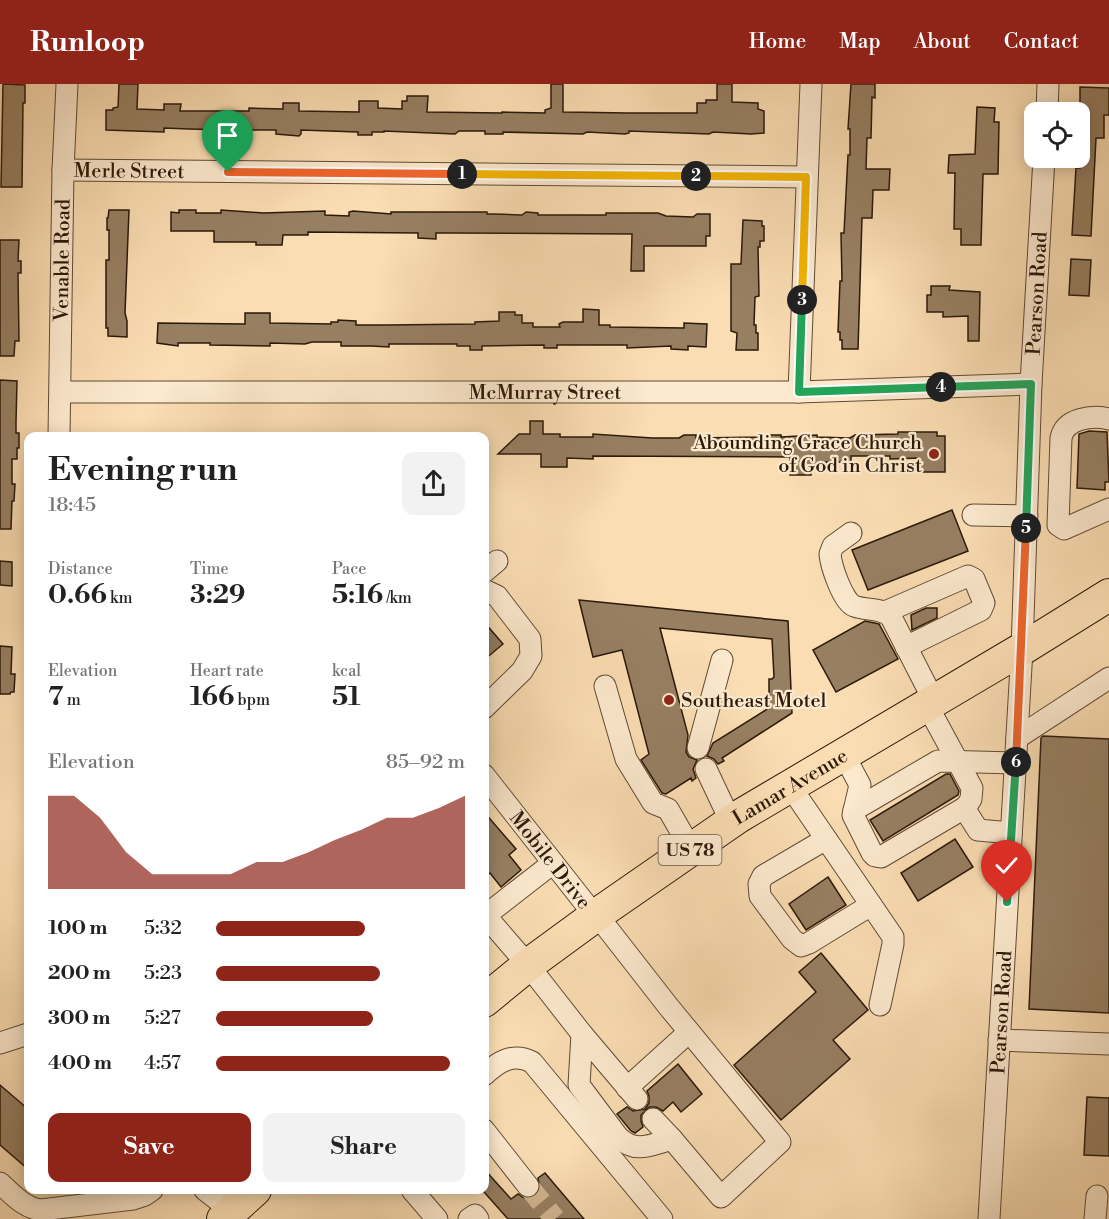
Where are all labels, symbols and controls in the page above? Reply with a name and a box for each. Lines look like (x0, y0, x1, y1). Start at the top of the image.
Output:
text: Runloop (30, 25, 145, 60)
text: Home (749, 29, 806, 55)
text: Map (839, 29, 881, 55)
text: About (914, 29, 971, 55)
text: Contact (1004, 29, 1079, 55)
map controls (1024, 102, 1090, 168)
button: locate (1024, 102, 1090, 168)
pin (202, 110, 253, 172)
icon: arrive (211, 119, 244, 152)
street label: Merle Street (74, 159, 184, 185)
pin: 1 (447, 159, 477, 189)
pin: 2 (681, 161, 711, 191)
text: 1 (458, 164, 466, 184)
text: 2 (691, 166, 701, 186)
street label: Venable Road (50, 198, 77, 323)
street label: Pearson Road (1022, 230, 1054, 356)
pin: 3 (787, 285, 817, 315)
text: 3 (797, 290, 807, 310)
pin: 4 (926, 372, 956, 402)
text: 4 (936, 377, 946, 397)
street label: McMurray Street (469, 381, 621, 406)
place label: Abounding Grace Church of God in Christ (692, 431, 922, 479)
marker: Abounding Grace Church of God in Christ (927, 447, 941, 461)
text: Evening run (48, 450, 237, 491)
button: share (402, 452, 465, 515)
text: 18:45 (48, 493, 96, 518)
pin: 5 (1011, 513, 1041, 543)
text: 5 (1021, 518, 1031, 538)
text: Distance (48, 559, 113, 579)
text: Time (190, 559, 229, 579)
text: Pace (332, 559, 366, 579)
text: 0.66 (48, 579, 107, 611)
text: 3:29 (190, 579, 245, 611)
text: 5:16 (332, 579, 383, 611)
text: km (107, 588, 132, 608)
text: /km (383, 588, 412, 608)
text: Elevation (48, 661, 117, 681)
text: Heart rate (190, 661, 264, 681)
text: kcal (332, 661, 361, 681)
text: 7 (48, 681, 63, 713)
text: 166 (190, 681, 234, 713)
text: 51 (332, 681, 361, 713)
place label: Southeast Motel (681, 689, 826, 714)
text: m (63, 690, 81, 710)
text: bpm (234, 690, 270, 710)
marker: Southeast Motel (662, 693, 676, 707)
street label: Lamar Avenue (728, 744, 853, 831)
pin: 6 (1001, 747, 1031, 777)
text: Elevation (48, 750, 135, 775)
text: 85–92 m (386, 750, 465, 775)
text: 6 (1011, 752, 1021, 772)
street label: Mobile Drive (503, 807, 596, 915)
road number: US 78 (658, 835, 722, 865)
pin (981, 840, 1032, 902)
icon: check (990, 849, 1023, 882)
text: 100 m (48, 916, 107, 941)
text: 5:32 (144, 916, 182, 941)
street label: Pearson Road (986, 949, 1019, 1075)
text: 200 m (48, 961, 111, 986)
text: 5:23 (144, 961, 182, 986)
text: 300 m (48, 1006, 111, 1031)
text: 5:27 (144, 1006, 181, 1031)
text: 400 m (48, 1051, 112, 1076)
text: 4:57 (144, 1051, 181, 1076)
button: Save (48, 1113, 251, 1182)
button: Share (263, 1113, 465, 1182)

